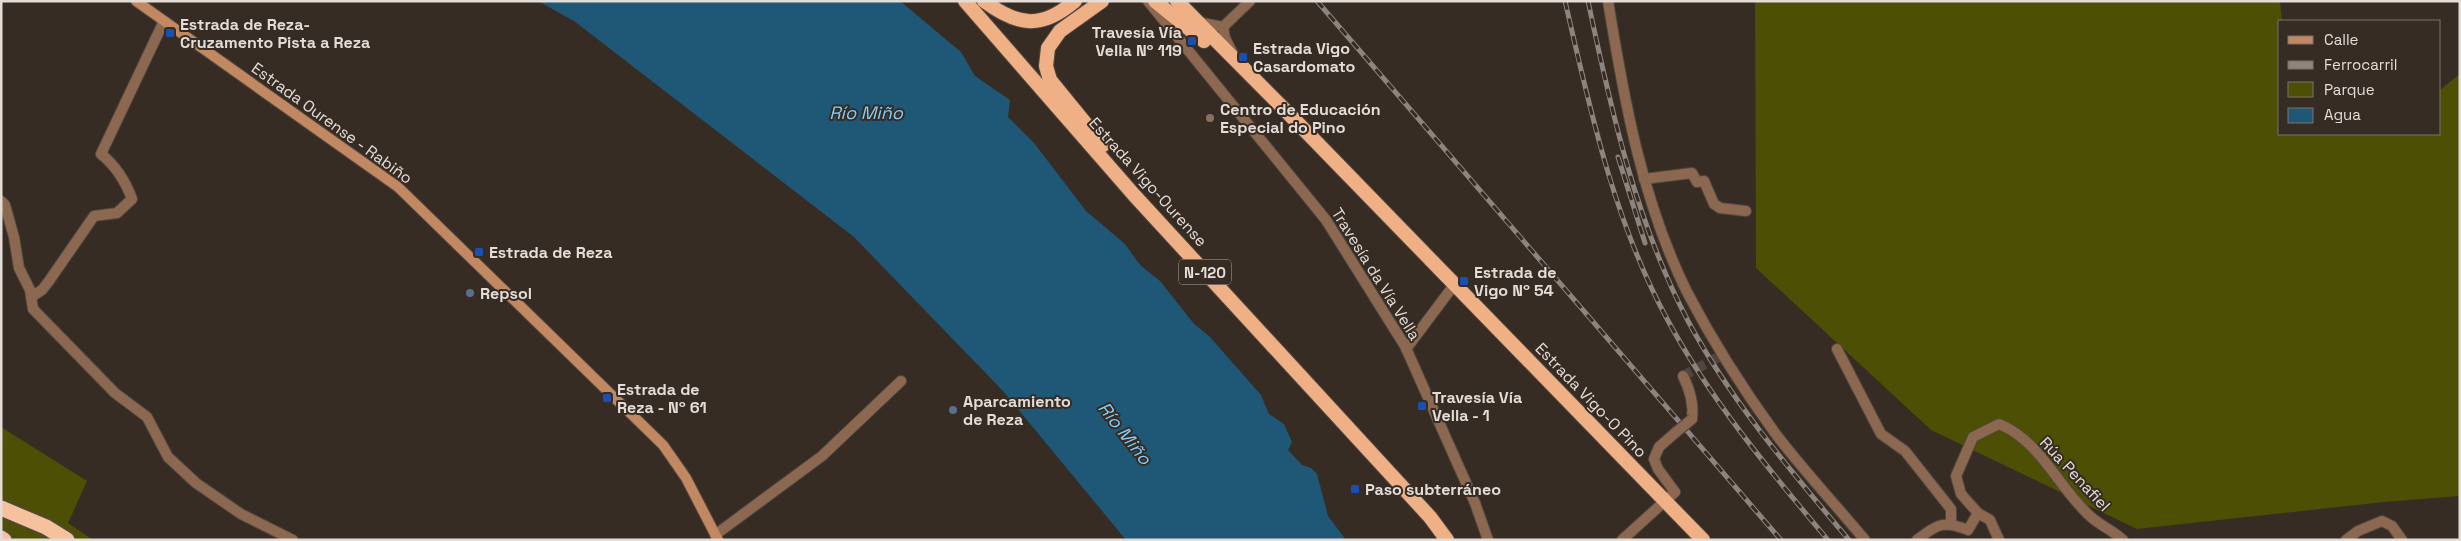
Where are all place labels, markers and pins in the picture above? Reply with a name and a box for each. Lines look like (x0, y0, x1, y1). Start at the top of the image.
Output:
place label: Estrada de Reza- Cruzamento Pista a Reza (180, 14, 370, 53)
place label: Travesía Vía Vella Nº 119 (1092, 22, 1182, 61)
marker: Estrada de Reza- Cruzamento Pista a Reza (164, 27, 176, 39)
marker: Travesía Vía Vella Nº 119 (1186, 35, 1198, 47)
place label: Estrada Vigo Casardomato (1253, 38, 1355, 77)
marker: Estrada Vigo Casardomato (1237, 51, 1249, 63)
place label: Centro de Educación Especial do Pino (1220, 99, 1381, 138)
marker: Centro de Educación Especial do Pino (1204, 112, 1216, 124)
place label: Estrada de Reza (489, 242, 612, 263)
marker: Estrada de Reza (473, 246, 485, 258)
place label: Estrada de Vigo Nº 54 (1474, 262, 1557, 301)
marker: Estrada de Vigo Nº 54 (1458, 275, 1470, 287)
place label: Repsol (480, 283, 532, 304)
marker: Repsol (464, 287, 476, 299)
place label: Estrada de Reza - Nº 61 (617, 379, 707, 418)
place label: Travesía Vía Vella - 1 (1432, 387, 1522, 426)
place label: Aparcamiento de Reza (963, 391, 1071, 430)
marker: Estrada de Reza - Nº 61 (601, 392, 613, 404)
marker: Travesía Vía Vella - 1 (1416, 400, 1428, 412)
marker: Aparcamiento de Reza (947, 404, 959, 416)
place label: Paso subterráneo (1365, 479, 1501, 500)
marker: Paso subterráneo (1349, 483, 1361, 495)

